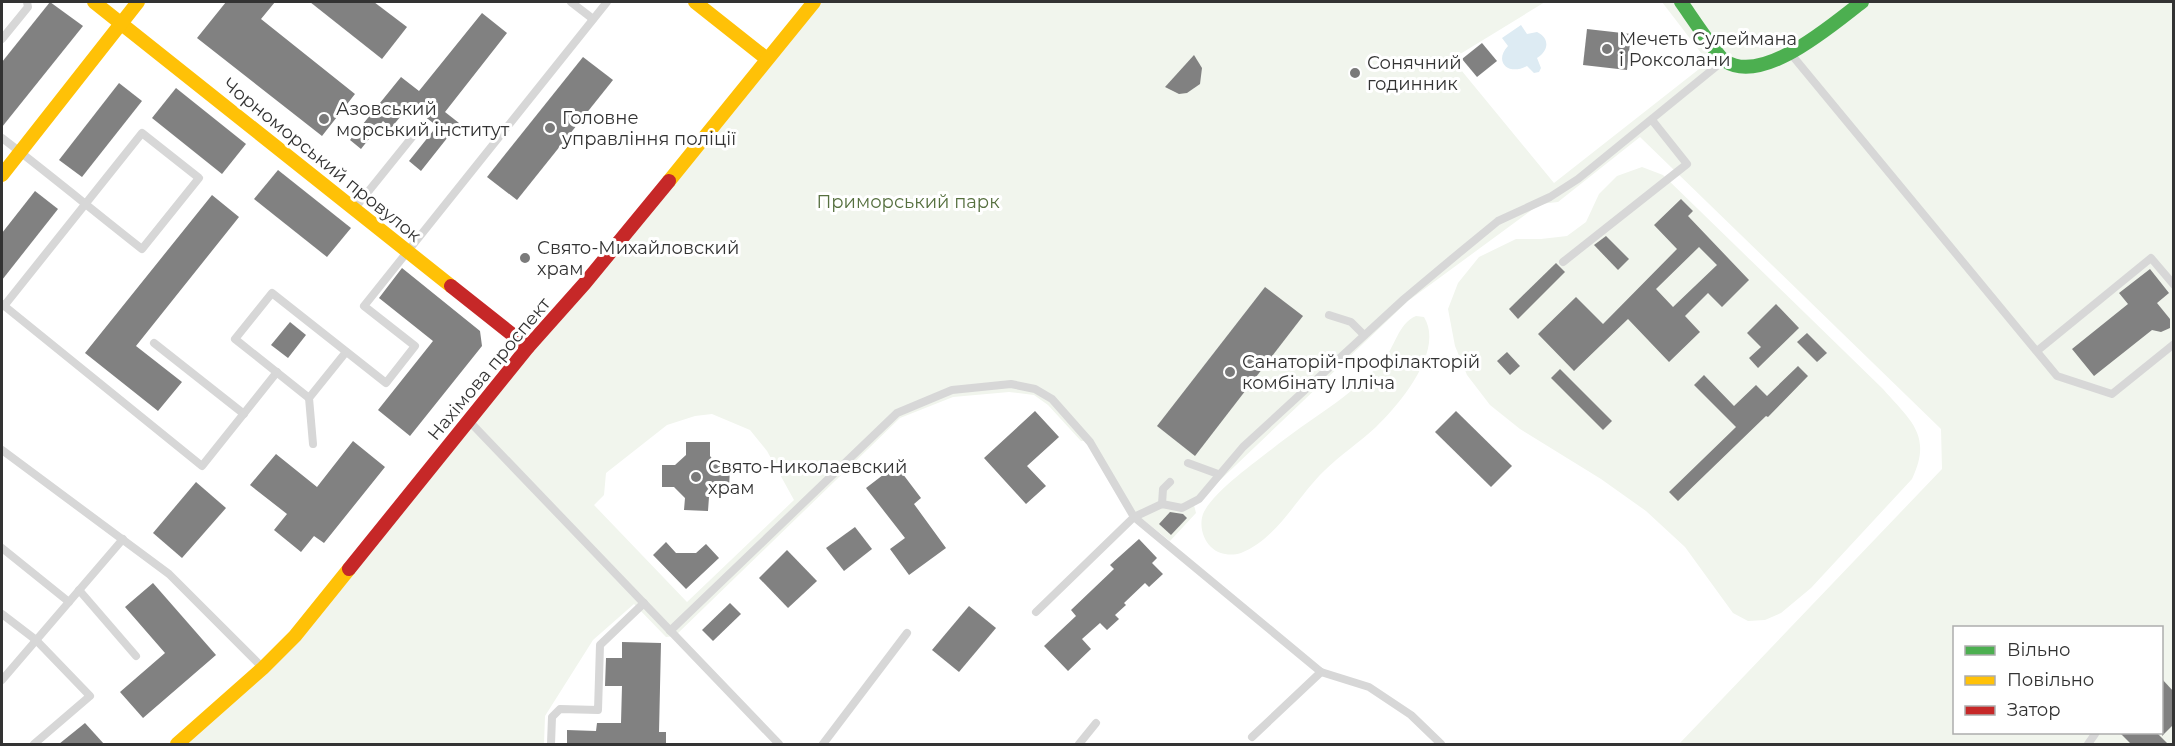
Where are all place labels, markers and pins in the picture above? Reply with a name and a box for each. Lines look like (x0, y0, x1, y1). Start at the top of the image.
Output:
place label: Мечеть Сулеймана і Роксолани (1619, 28, 1797, 71)
marker: Мечеть Сулеймана і Роксолани (1600, 42, 1614, 56)
place label: Сонячний годинник (1367, 52, 1462, 95)
marker: Сонячний годинник (1348, 66, 1362, 80)
place label: Азовський морський інститут (336, 98, 510, 141)
place label: Головне управління поліції (561, 107, 736, 150)
marker: Азовський морський інститут (317, 112, 331, 126)
marker: Головне управління поліції (543, 121, 557, 135)
place label: Свято-Михайловский храм (537, 237, 739, 280)
marker: Свято-Михайловский храм (518, 251, 532, 265)
place label: Санаторій-профілакторій комбінату Ілліча (1242, 351, 1480, 394)
marker: Санаторій-профілакторій комбінату Ілліча (1223, 365, 1237, 379)
place label: Свято-Николаевский храм (708, 456, 907, 499)
marker: Свято-Николаевский храм (689, 470, 703, 484)

